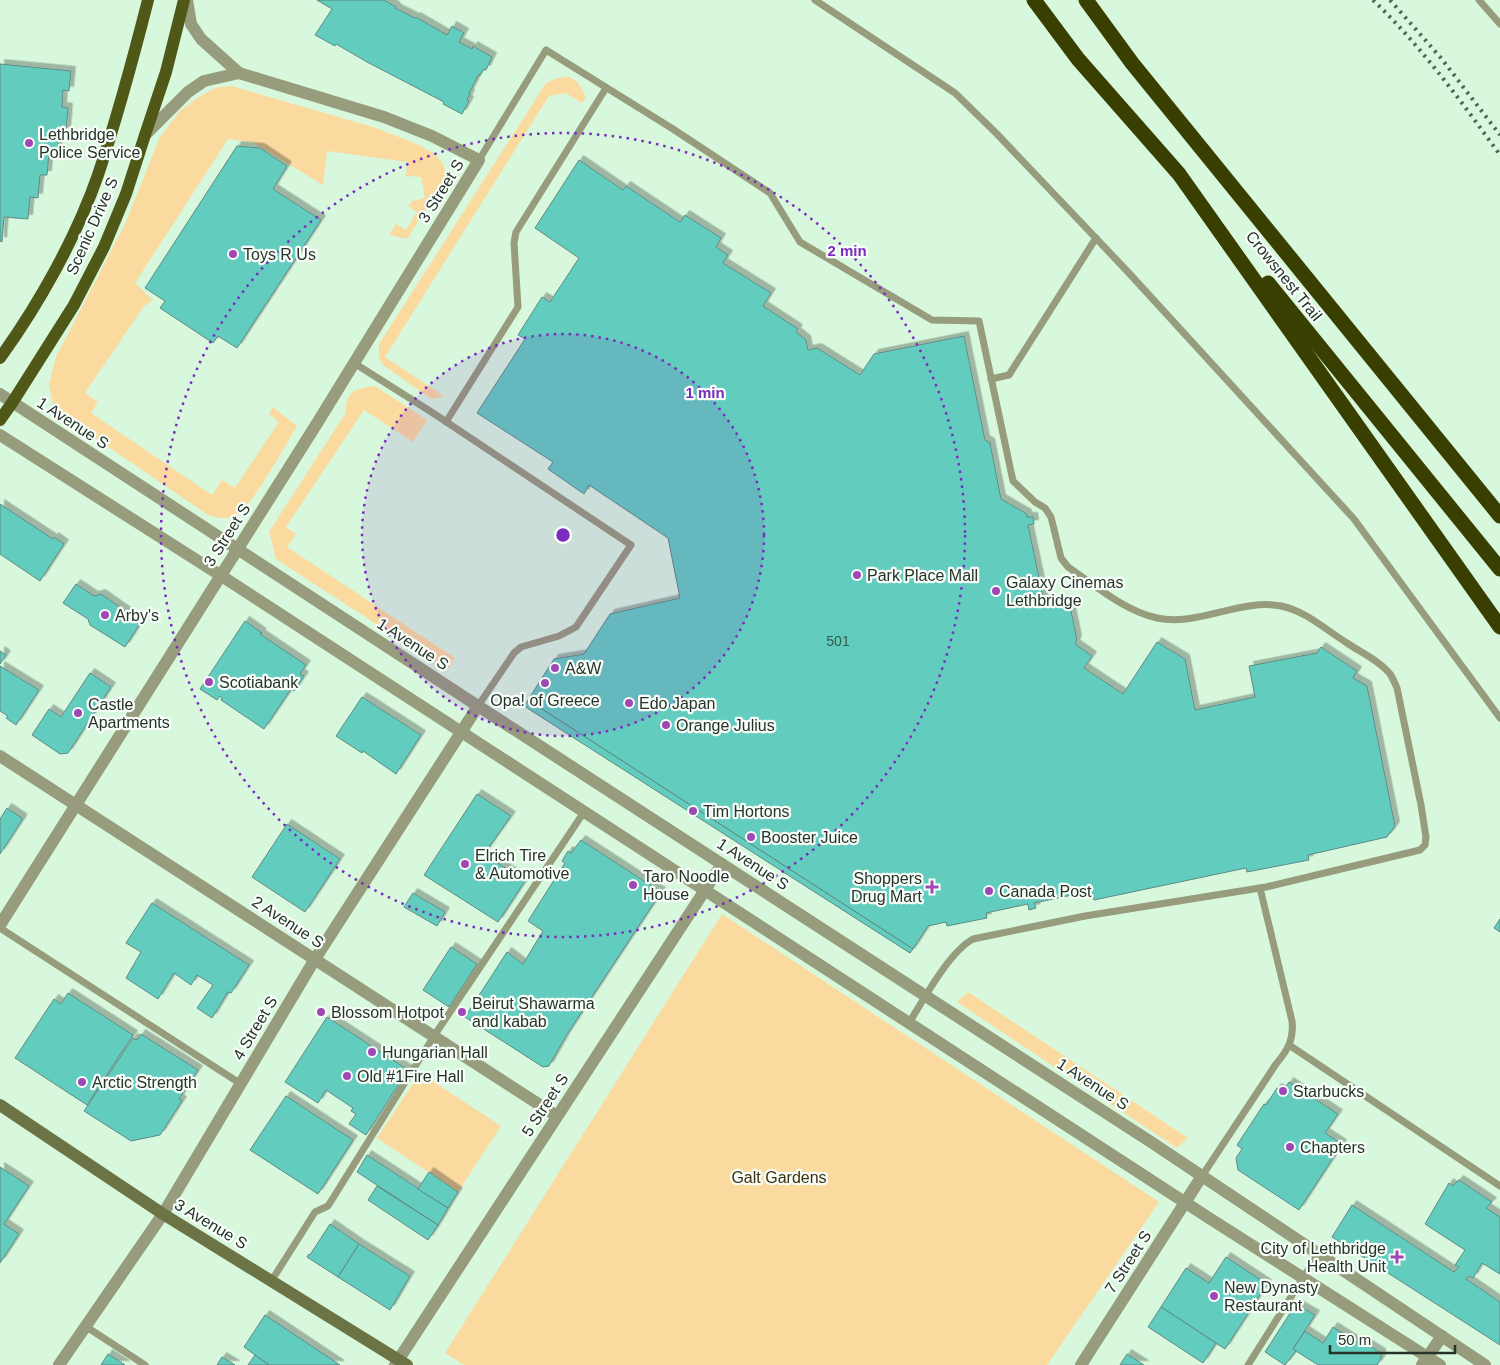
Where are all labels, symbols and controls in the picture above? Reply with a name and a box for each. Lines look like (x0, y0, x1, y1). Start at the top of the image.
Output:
place label: Lethbridge Police Service (39, 126, 140, 161)
marker: Lethbridge Police Service (23, 137, 35, 149)
street label: 3 Street S (415, 156, 467, 226)
street label: Scenic Drive S (63, 175, 121, 277)
street label: Crowsnest Trail (1243, 228, 1325, 324)
text: 2 min (827, 242, 867, 259)
place label: Toys R Us (243, 246, 316, 263)
marker: Toys R Us (227, 248, 239, 260)
text: 1 min (685, 384, 725, 401)
street label: 1 Avenue S (34, 394, 112, 452)
street label: 3 Street S (200, 501, 254, 569)
centre of rings (554, 526, 572, 544)
place label: Park Place Mall (867, 567, 978, 584)
marker: Park Place Mall (851, 569, 863, 581)
place label: Galaxy Cinemas Lethbridge (1006, 574, 1123, 609)
marker: Galaxy Cinemas Lethbridge (990, 585, 1002, 597)
place label: Arby's (115, 607, 159, 624)
marker: Arby's (99, 609, 111, 621)
street label: 1 Avenue S (374, 615, 452, 673)
house number: 501 (826, 633, 850, 649)
place label: A&W (565, 660, 602, 677)
marker: A&W (549, 662, 561, 674)
place label: Scotiabank (219, 674, 299, 691)
marker: Scotiabank (203, 676, 215, 688)
marker: Opa! of Greece (539, 677, 551, 689)
place label: Opa! of Greece (490, 692, 600, 709)
place label: Edo Japan (639, 695, 716, 712)
place label: Castle Apartments (88, 696, 170, 731)
marker: Edo Japan (623, 697, 635, 709)
marker: Castle Apartments (72, 707, 84, 719)
place label: Orange Julius (676, 717, 775, 734)
marker: Orange Julius (660, 719, 672, 731)
place label: Tim Hortons (703, 803, 790, 820)
marker: Tim Hortons (687, 805, 699, 817)
place label: Booster Juice (761, 829, 858, 846)
marker: Booster Juice (745, 831, 757, 843)
street label: 1 Avenue S (714, 835, 792, 893)
place label: Elrich Tire & Automotive (475, 847, 569, 882)
marker: Elrich Tire & Automotive (459, 858, 471, 870)
place label: Taro Noodle House (643, 868, 729, 903)
place label: Shoppers Drug Mart (851, 870, 923, 905)
marker: Taro Noodle House (627, 879, 639, 891)
marker: Shoppers Drug Mart (926, 881, 938, 893)
place label: Canada Post (999, 883, 1092, 900)
marker: Canada Post (983, 885, 995, 897)
street label: 2 Avenue S (249, 893, 327, 951)
street label: 4 Street S (229, 993, 281, 1063)
place label: Beirut Shawarma and kabab (472, 995, 595, 1030)
place label: Blossom Hotpot (331, 1004, 444, 1021)
marker: Blossom Hotpot (315, 1006, 327, 1018)
marker: Beirut Shawarma and kabab (456, 1006, 468, 1018)
place label: Hungarian Hall (382, 1044, 488, 1061)
marker: Hungarian Hall (366, 1046, 378, 1058)
street label: 1 Avenue S (1054, 1055, 1132, 1113)
place label: Old #1Fire Hall (357, 1068, 464, 1085)
marker: Old #1Fire Hall (341, 1070, 353, 1082)
street label: 5 Street S (518, 1071, 572, 1139)
place label: Arctic Strength (92, 1074, 197, 1091)
marker: Arctic Strength (76, 1076, 88, 1088)
place label: Starbucks (1293, 1083, 1364, 1100)
marker: Starbucks (1277, 1085, 1289, 1097)
place label: Chapters (1300, 1139, 1365, 1156)
marker: Chapters (1284, 1141, 1296, 1153)
park label: Galt Gardens (731, 1169, 827, 1186)
street label: 3 Avenue S (172, 1196, 250, 1252)
street label: 7 Street S (1101, 1228, 1155, 1296)
place label: City of Lethbridge Health Unit (1261, 1240, 1387, 1275)
marker: City of Lethbridge Health Unit (1390, 1250, 1404, 1264)
place label: New Dynasty Restaurant (1224, 1279, 1318, 1314)
marker: New Dynasty Restaurant (1208, 1290, 1220, 1302)
scale bar (1330, 1322, 1455, 1354)
text: 50 m (1338, 1331, 1371, 1348)

